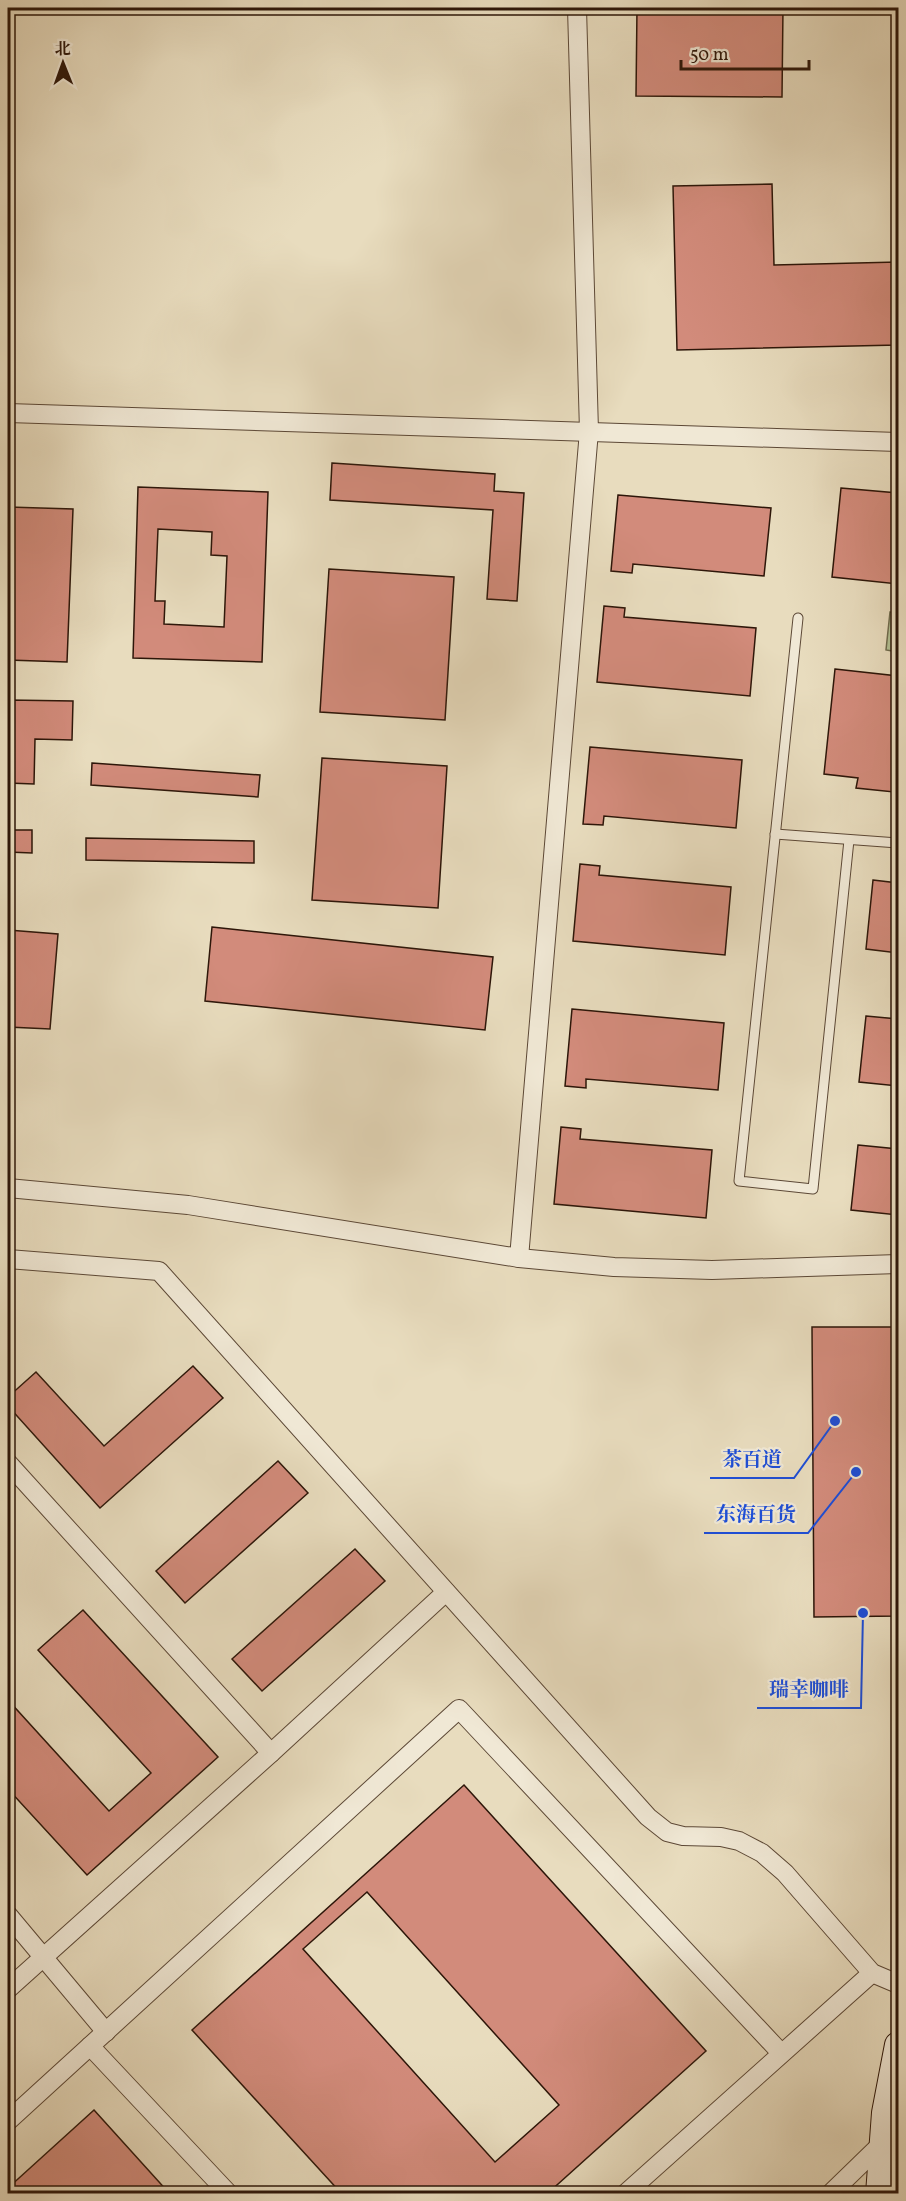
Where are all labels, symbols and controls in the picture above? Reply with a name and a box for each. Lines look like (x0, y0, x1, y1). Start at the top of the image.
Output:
north arrow (33, 33, 93, 93)
scale bar (681, 33, 808, 71)
text: 北 (55, 39, 71, 61)
text: 50 m (690, 43, 729, 68)
callout: 茶百道 (710, 1440, 794, 1478)
text: 茶百道 (722, 1447, 782, 1475)
callout: 东海百货 (704, 1495, 808, 1533)
text: 东海百货 (716, 1502, 796, 1530)
callout: 瑞幸咖啡 (757, 1670, 861, 1708)
text: 瑞幸咖啡 (769, 1677, 849, 1705)

